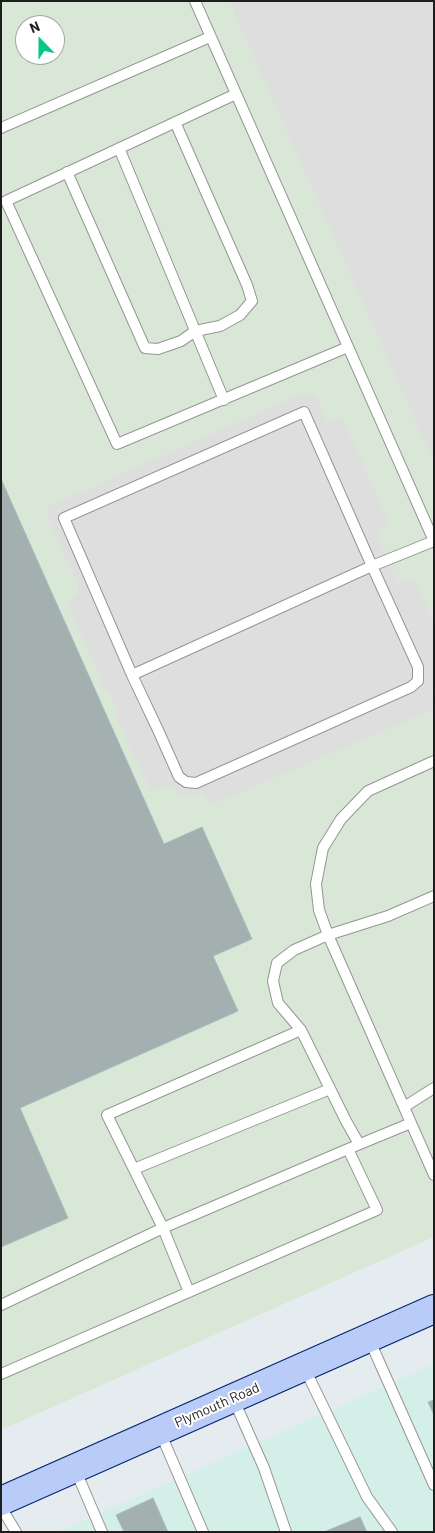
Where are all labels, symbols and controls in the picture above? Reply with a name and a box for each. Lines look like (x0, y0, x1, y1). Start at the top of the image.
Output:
north arrow (15, 15, 65, 65)
text: N (27, 17, 42, 36)
street label: Plymouth Road (172, 1379, 262, 1431)

